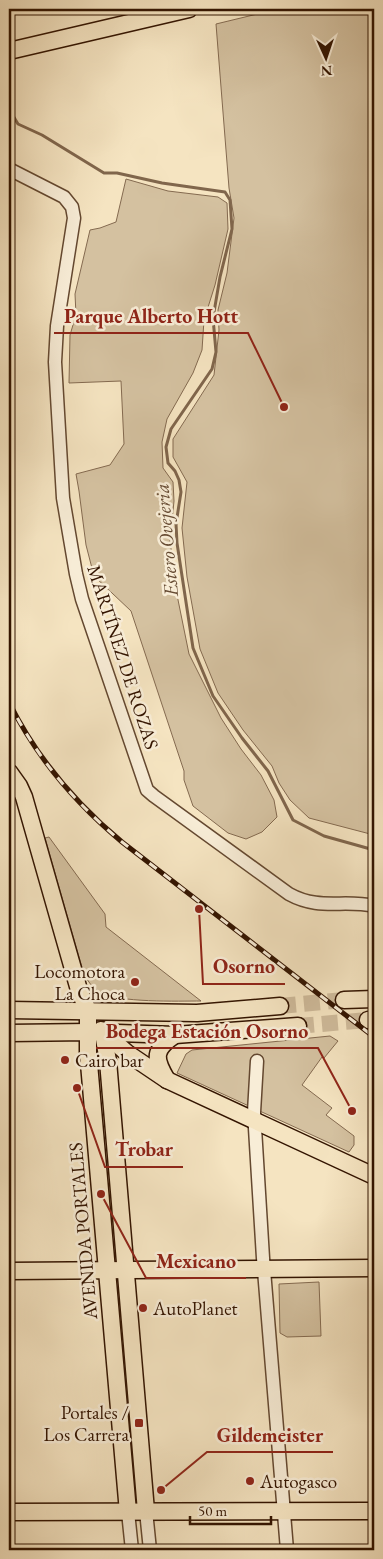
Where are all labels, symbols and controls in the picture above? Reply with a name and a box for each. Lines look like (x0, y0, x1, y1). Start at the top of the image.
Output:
north arrow (300, 32, 350, 82)
text: N (320, 62, 333, 80)
callout: Parque Alberto Hott (54, 298, 248, 333)
text: Parque Alberto Hott (64, 303, 239, 329)
water label: Estero Ovejeria (148, 483, 184, 598)
street label: MARTÍNEZ DE ROZAS (81, 562, 165, 753)
callout: Osorno (203, 949, 285, 984)
text: Osorno (213, 953, 275, 979)
place label: Locomotora La Choca (34, 959, 125, 1006)
marker: Locomotora La Choca (129, 976, 141, 988)
callout: Bodega Estación Osorno (96, 1013, 318, 1048)
text: Bodega Estación Osorno (106, 1018, 308, 1044)
place label: Cairo bar (75, 1048, 144, 1073)
marker: Cairo bar (59, 1054, 71, 1066)
callout: Trobar (105, 1132, 183, 1167)
text: Trobar (115, 1136, 174, 1162)
street label: AVENIDA PORTALES (63, 1141, 103, 1322)
callout: Mexicano (146, 1243, 246, 1278)
text: Mexicano (156, 1248, 236, 1274)
place label: AutoPlanet (152, 1296, 238, 1321)
marker: AutoPlanet (137, 1302, 149, 1314)
place label: Portales / Los Carrera (43, 1400, 129, 1447)
marker: Portales / Los Carrera (133, 1417, 145, 1429)
callout: Gildemeister (207, 1417, 333, 1452)
text: Gildemeister (217, 1422, 324, 1448)
place label: Autogasco (259, 1469, 337, 1494)
marker: Autogasco (244, 1475, 256, 1487)
scale bar (190, 1494, 272, 1526)
text: 50 m (198, 1501, 227, 1520)

